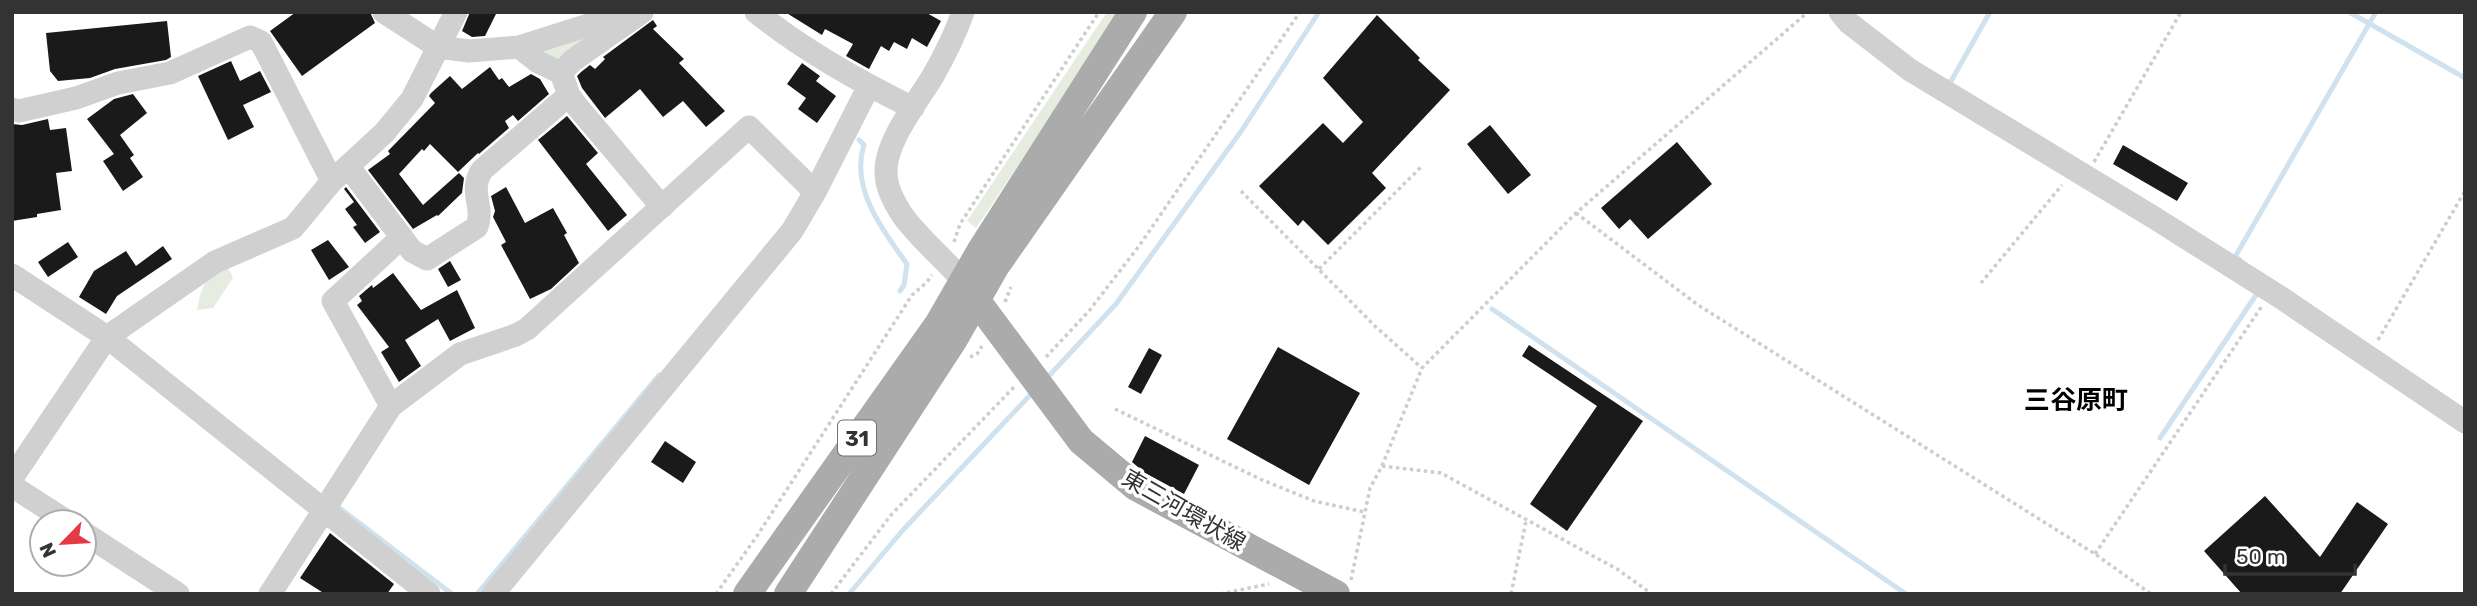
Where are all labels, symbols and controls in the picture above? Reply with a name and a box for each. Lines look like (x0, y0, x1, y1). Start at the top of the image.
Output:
district label: 三谷原町 (2024, 385, 2128, 416)
road number: 31 (838, 420, 876, 456)
street label: 東三河環状線 (1117, 463, 1251, 557)
north arrow (28, 508, 98, 578)
scale bar (2225, 532, 2354, 576)
text: N (35, 539, 61, 561)
text: 50 m (2236, 544, 2286, 569)

